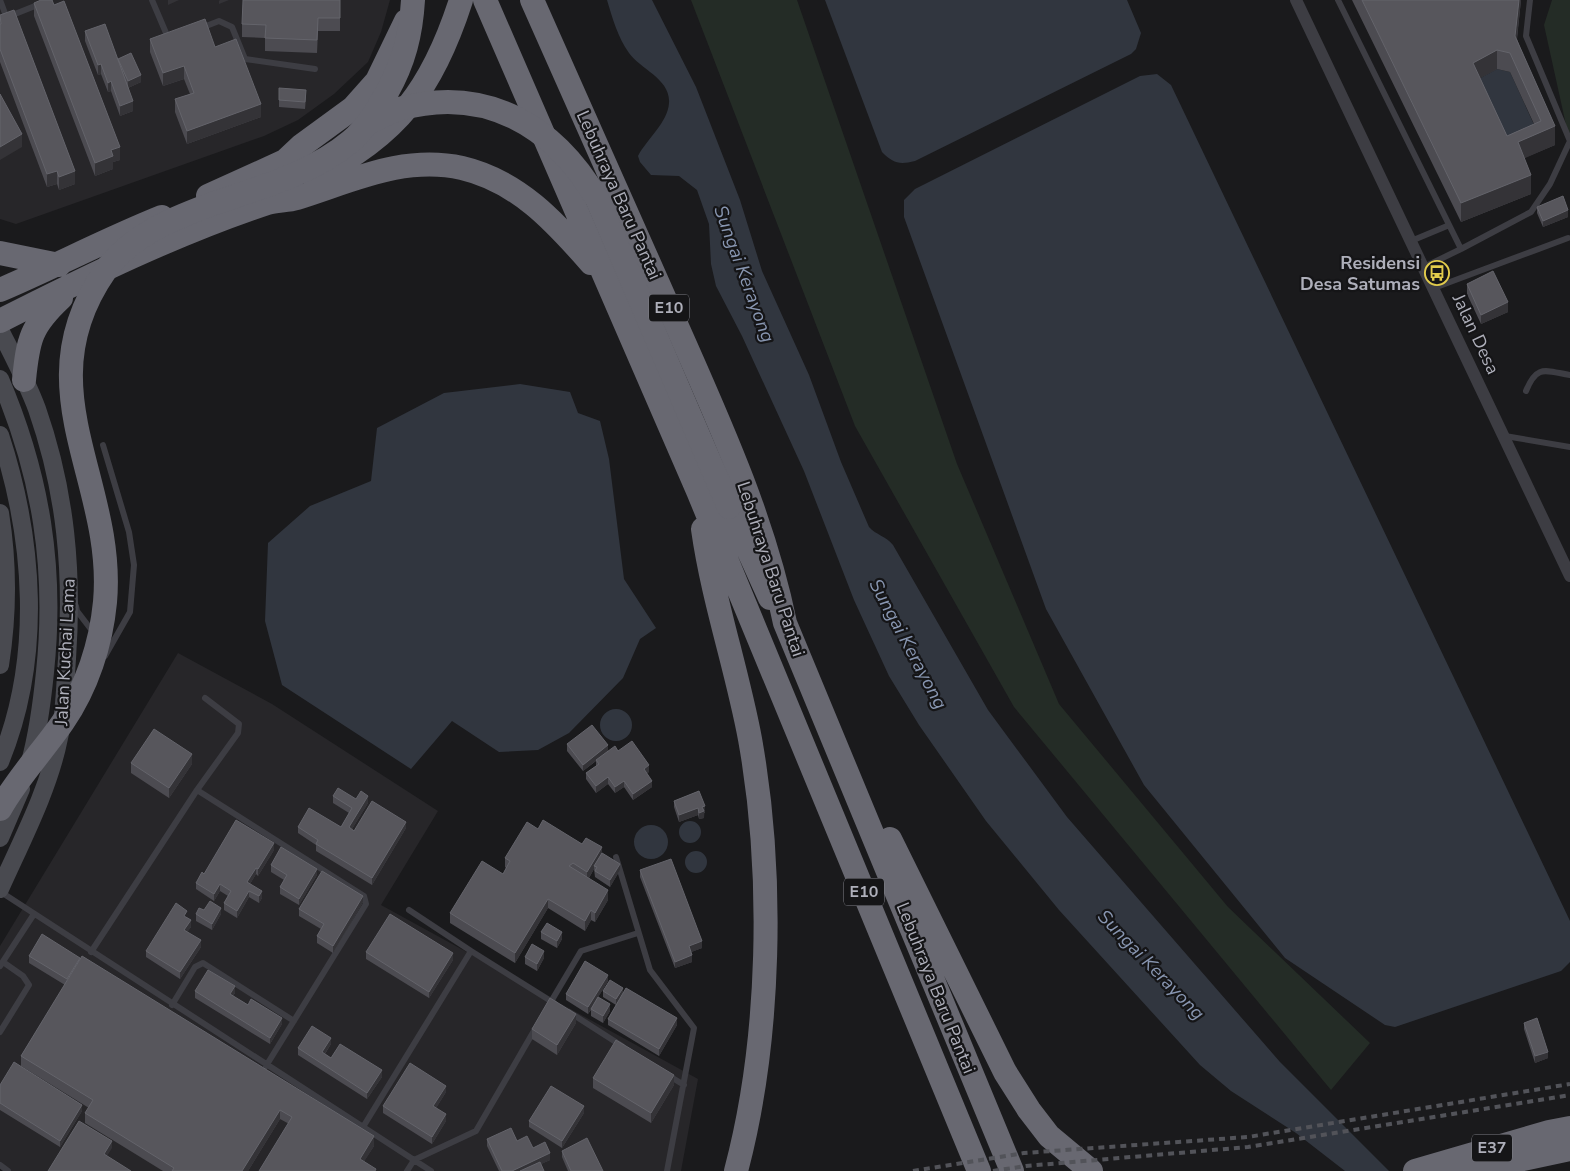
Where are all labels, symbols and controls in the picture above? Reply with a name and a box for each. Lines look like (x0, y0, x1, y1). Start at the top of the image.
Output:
street label: Lebuhraya Baru Pantai (571, 107, 667, 283)
water label: Sungai Kerayong (707, 202, 781, 346)
place label: Residensi Desa Satumas (1300, 251, 1420, 296)
bus stop icon: Residensi Desa Satumas (1424, 260, 1450, 286)
street label: Jalan Desa (1446, 289, 1505, 378)
road number: E10 (649, 294, 689, 322)
street label: Lebuhraya Baru Pantai (731, 478, 811, 660)
water label: Sungai Kerayong (863, 574, 953, 714)
street label: Jalan Kuchai Lama (49, 578, 81, 727)
road number: E10 (844, 879, 884, 906)
street label: Lebuhraya Baru Pantai (891, 899, 981, 1077)
water label: Sungai Kerayong (1092, 904, 1210, 1026)
road number: E37 (1472, 1134, 1512, 1162)

